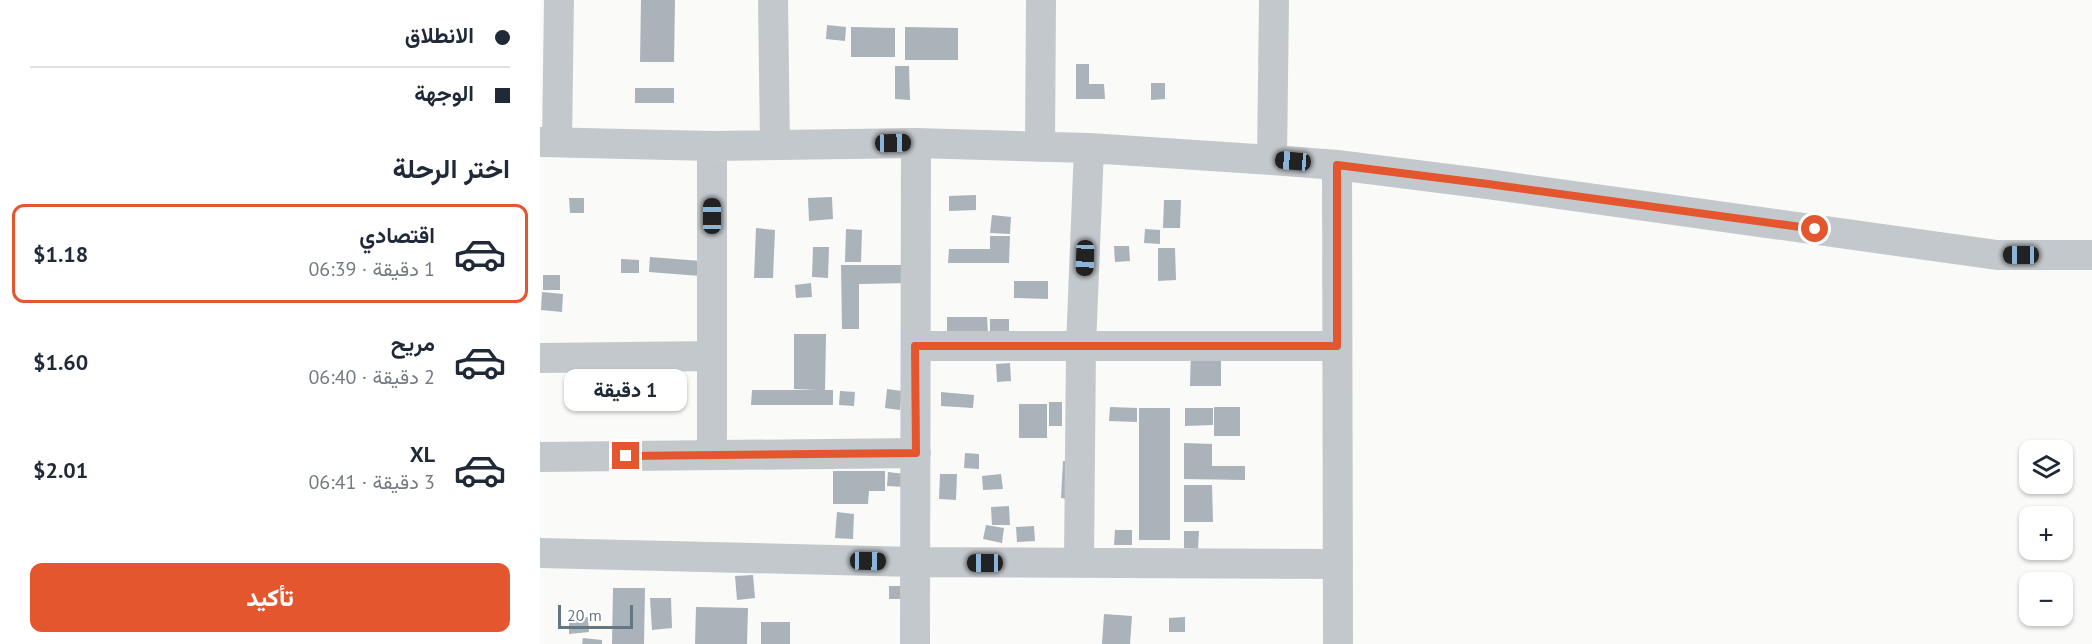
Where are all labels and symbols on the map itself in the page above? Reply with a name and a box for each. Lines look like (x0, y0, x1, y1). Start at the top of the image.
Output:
car (875, 134, 911, 152)
car (1274, 150, 1312, 172)
car (703, 198, 721, 234)
route start (1801, 215, 1828, 242)
car (1075, 240, 1095, 276)
car (2003, 246, 2039, 264)
callout: 1 دقيقة (565, 369, 688, 411)
route end (612, 442, 639, 469)
car (850, 552, 886, 570)
car (967, 554, 1003, 572)
scale bar (558, 602, 633, 630)

